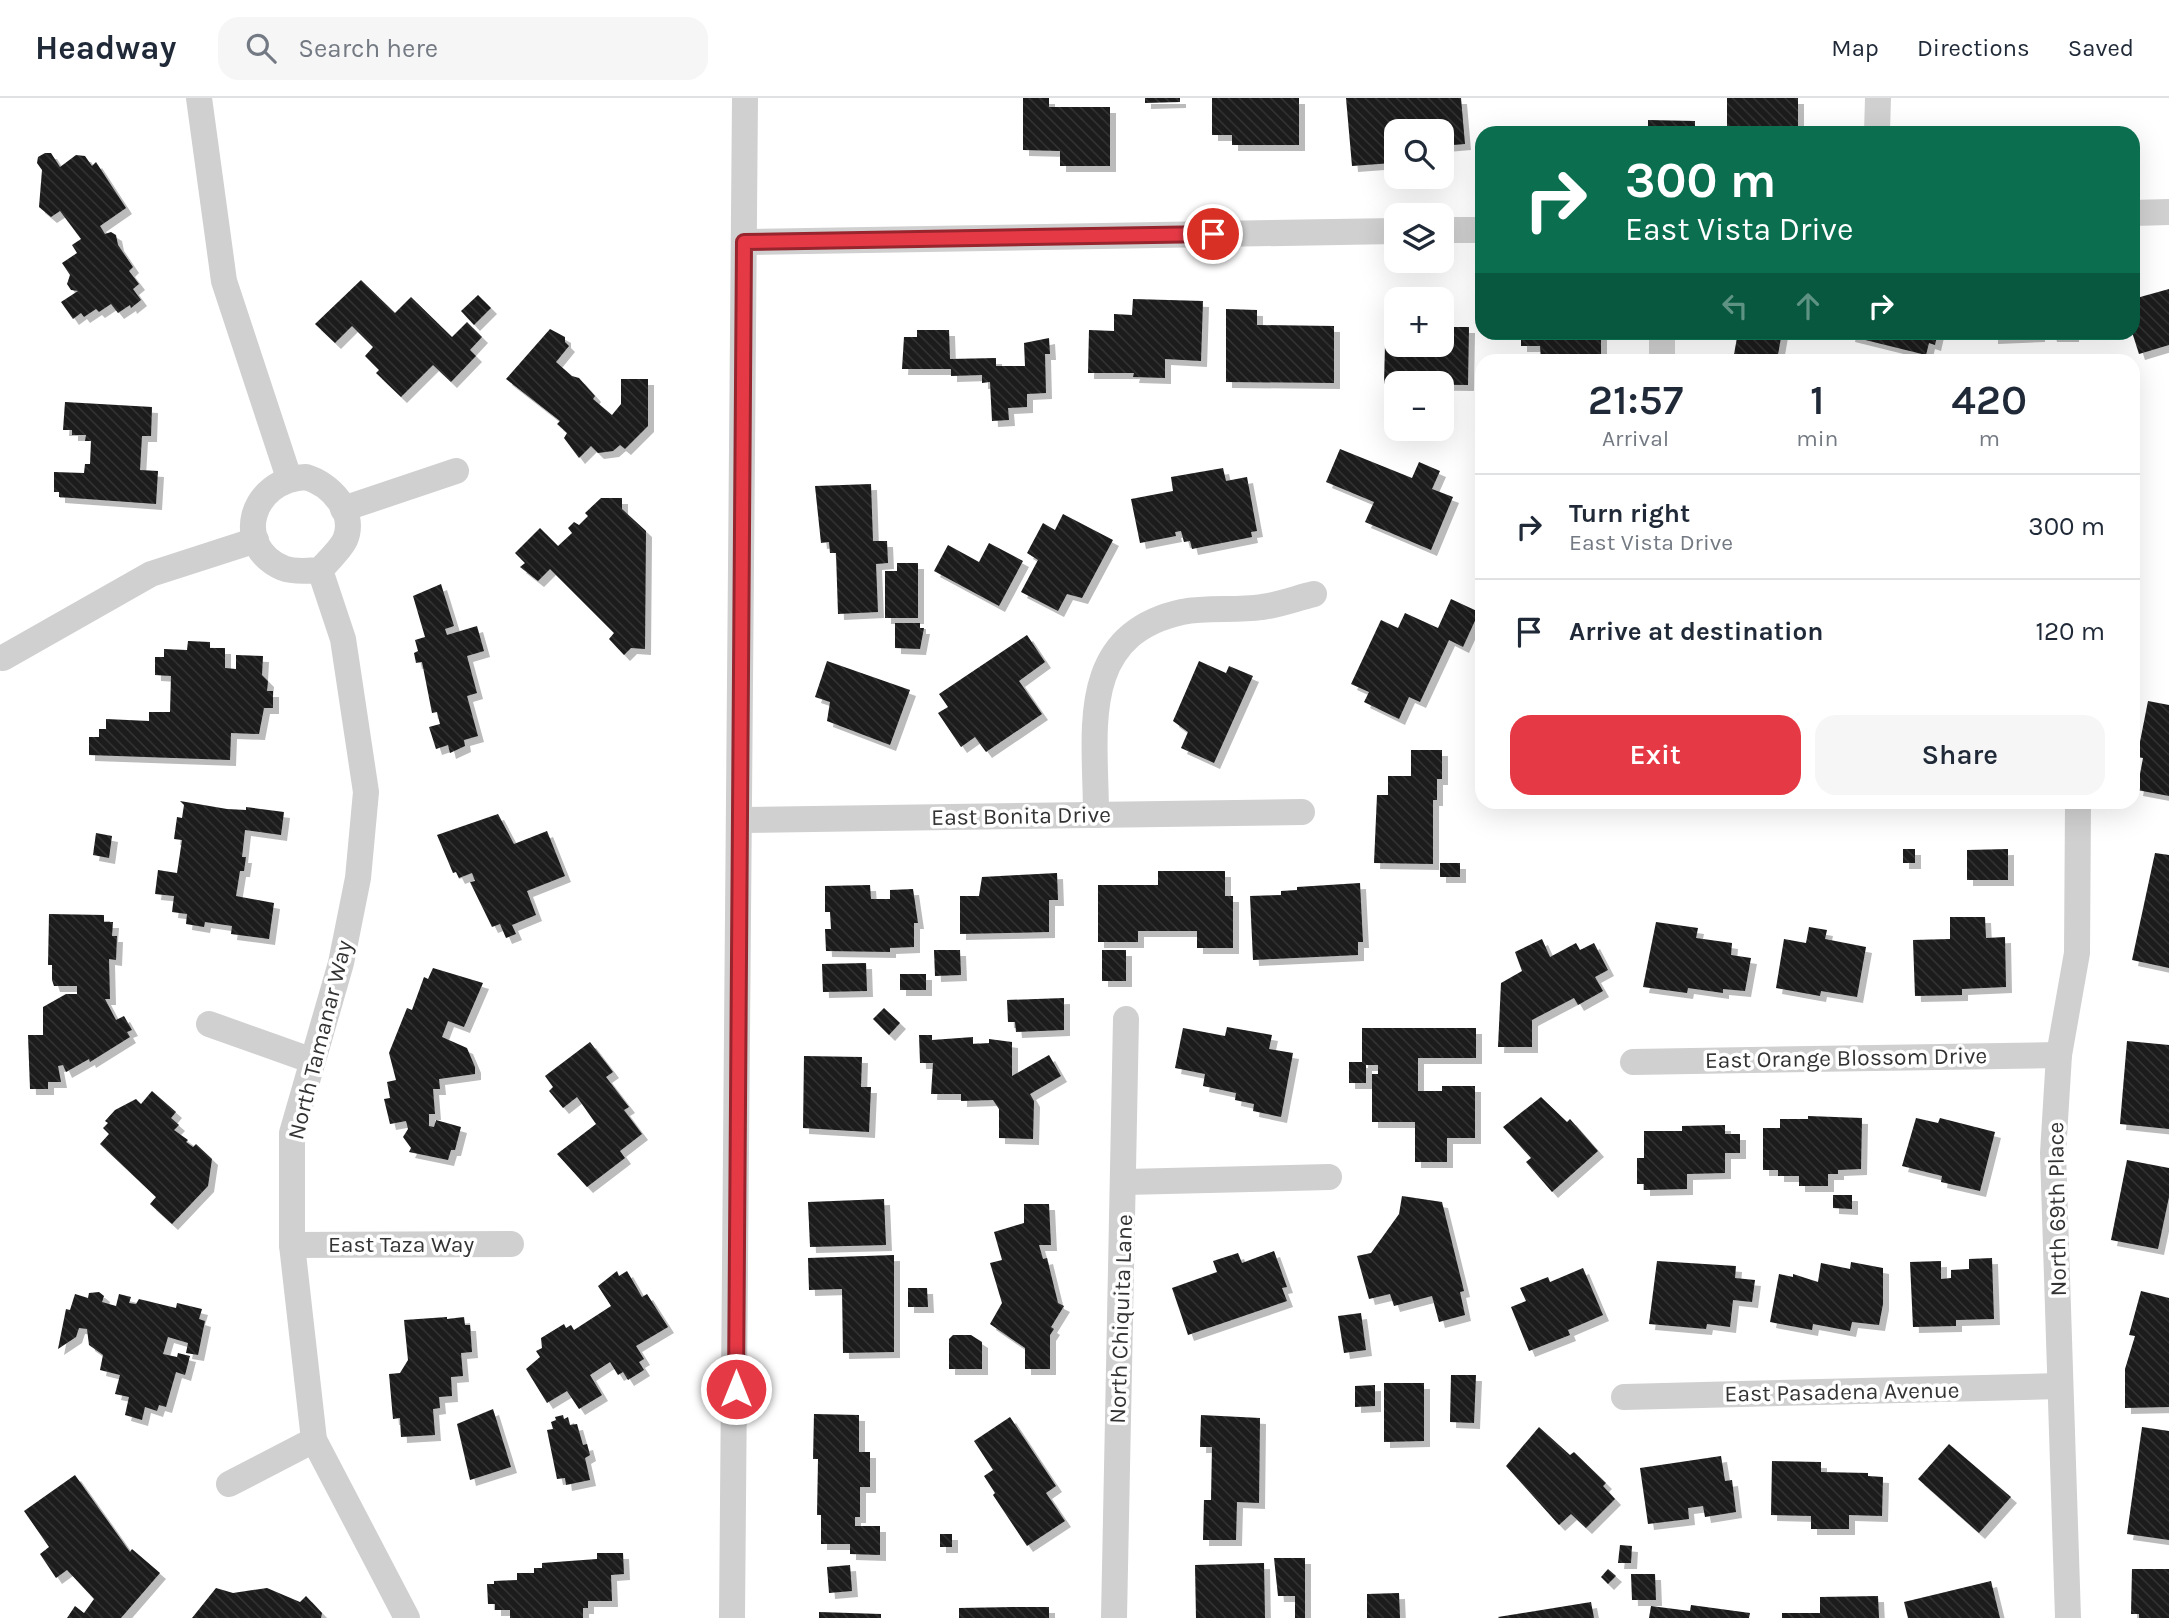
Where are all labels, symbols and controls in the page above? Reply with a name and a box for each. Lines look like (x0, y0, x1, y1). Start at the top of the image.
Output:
search box (218, 17, 708, 80)
text: Headway (35, 29, 176, 67)
icon: search (242, 29, 280, 67)
text: Search here (298, 33, 438, 64)
text: Map (1831, 34, 1879, 62)
text: Directions (1917, 34, 2030, 62)
text: Saved (2068, 34, 2134, 62)
map controls (1384, 119, 1454, 441)
button: search (1384, 119, 1454, 189)
text: 300 m (1625, 152, 1776, 209)
icon: right (1510, 154, 1601, 245)
button: layers (1384, 203, 1454, 273)
pin (1183, 204, 1243, 264)
text: East Vista Drive (1625, 211, 1853, 248)
icon: arrive (1194, 215, 1232, 253)
button: + (1384, 287, 1454, 357)
icon: left (1716, 287, 1754, 325)
icon: ahead (1789, 287, 1827, 325)
icon: right (1862, 287, 1900, 325)
button: − (1384, 371, 1454, 441)
text: 21:57 (1588, 375, 1683, 425)
text: 1 (1810, 375, 1825, 425)
text: 420 (1951, 375, 2027, 425)
text: Arrival (1602, 425, 1669, 452)
text: min (1796, 425, 1838, 452)
text: m (1978, 425, 2000, 452)
text: Turn right (1569, 498, 1690, 529)
icon: right (1510, 508, 1548, 546)
text: 300 m (2028, 511, 2105, 542)
text: East Vista Drive (1569, 529, 1733, 556)
icon: arrive (1510, 613, 1548, 651)
text: Arrive at destination (1569, 616, 1823, 647)
text: 120 m (2035, 616, 2105, 647)
button: Exit (1510, 715, 1801, 795)
button: Share (1815, 715, 2105, 795)
street label: East Bonita Drive (931, 801, 1111, 831)
street label: North Tamanar Way (282, 937, 358, 1142)
street label: East Orange Blossom Drive (1705, 1042, 1987, 1074)
street label: North 69th Place (2042, 1121, 2072, 1297)
street label: North Chiquita Lane (1104, 1214, 1138, 1424)
street label: East Taza Way (328, 1231, 474, 1258)
position arrow (699, 1352, 773, 1426)
street label: East Pasadena Avenue (1724, 1376, 1960, 1408)

